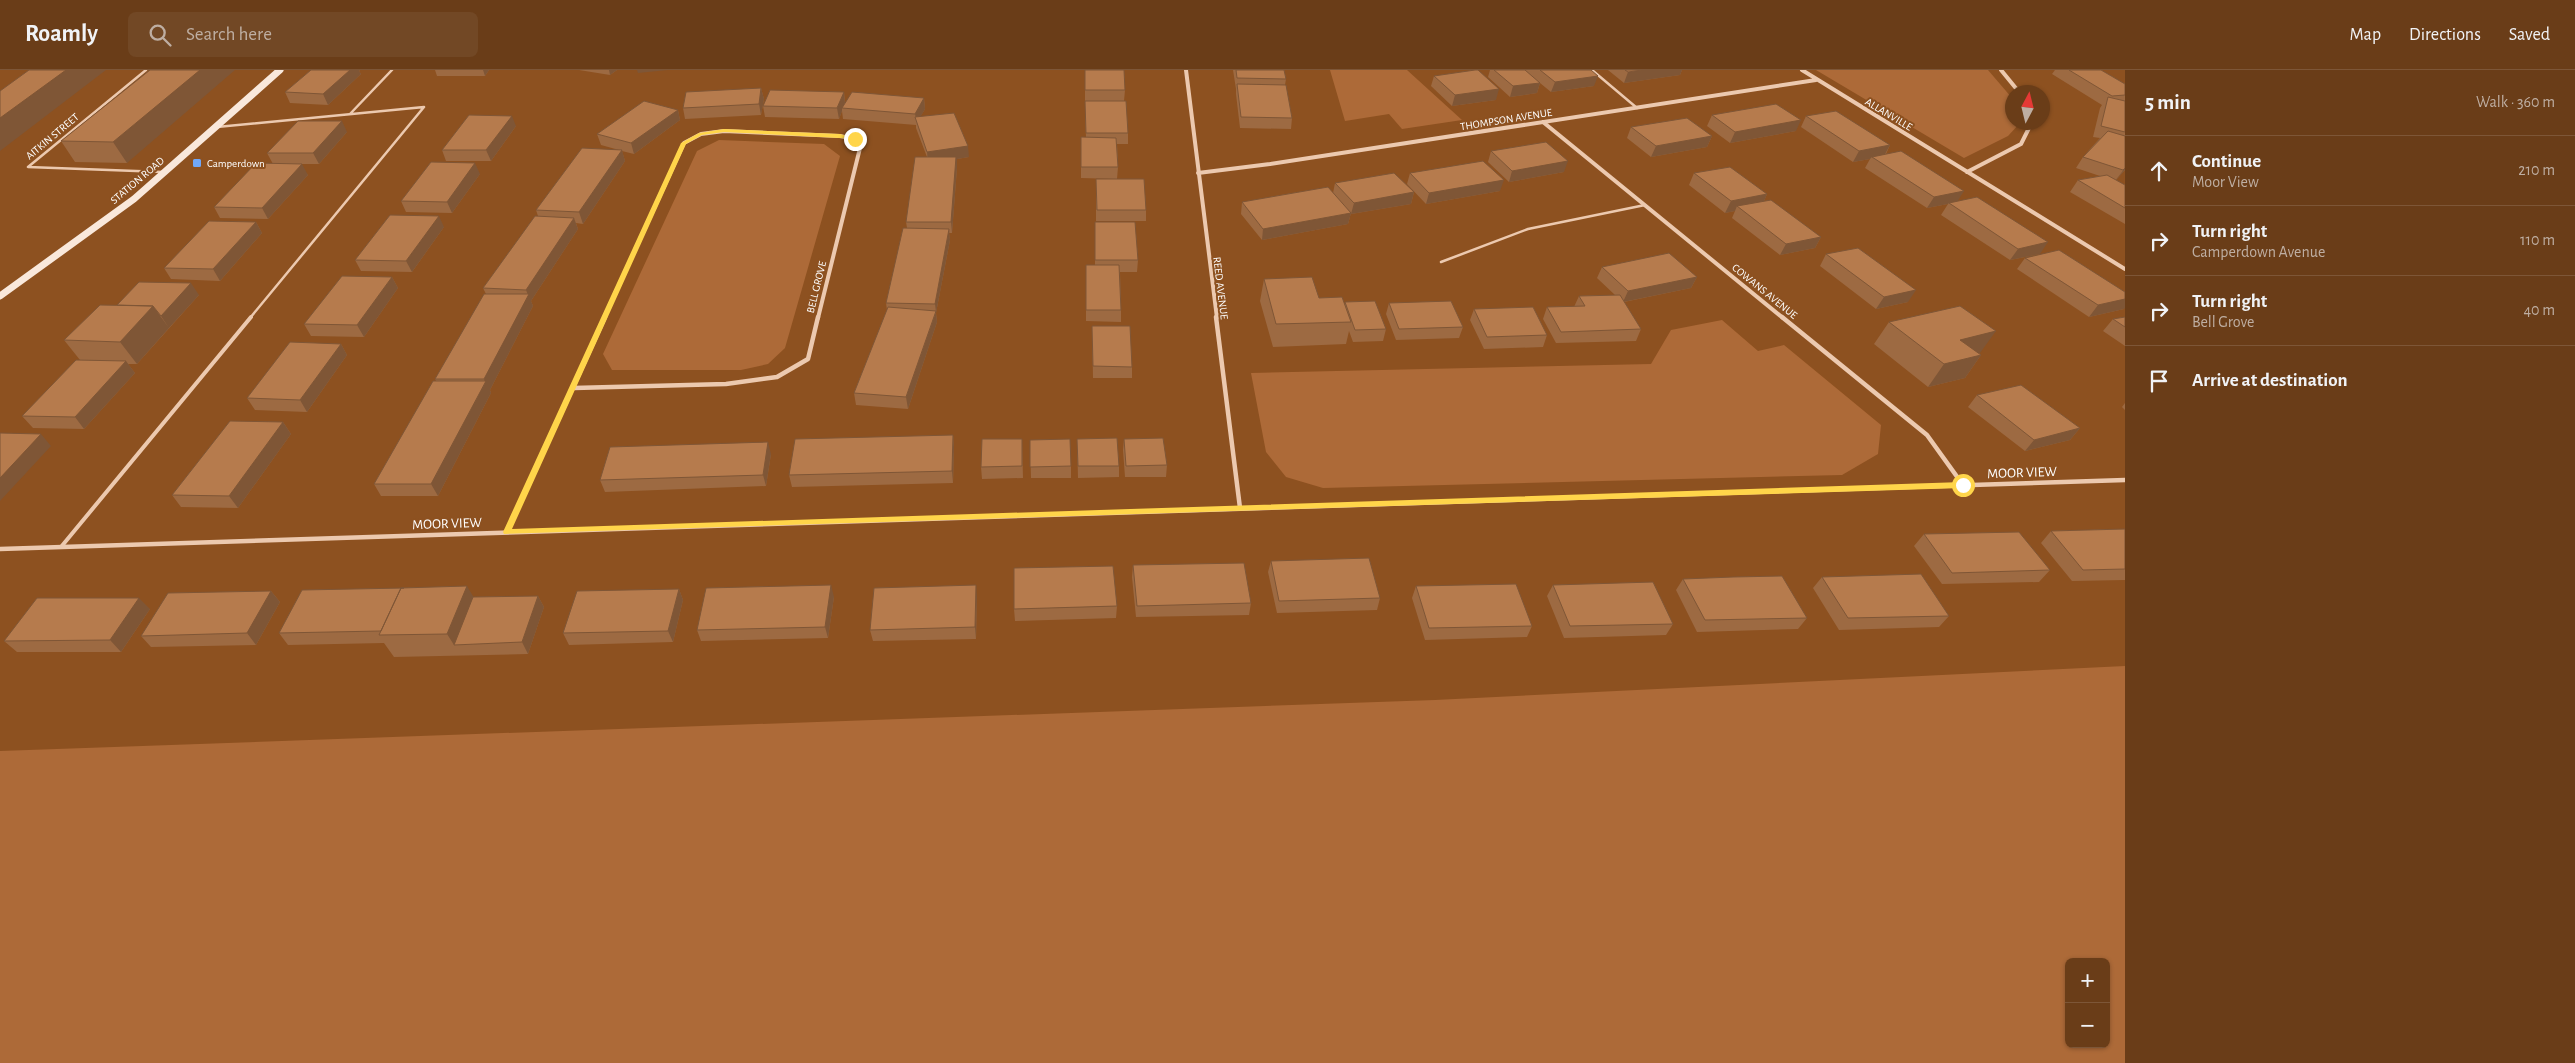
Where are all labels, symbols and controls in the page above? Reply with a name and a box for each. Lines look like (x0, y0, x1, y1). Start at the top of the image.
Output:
search box (128, 12, 478, 57)
icon: search (146, 21, 174, 49)
text: Roamly (25, 22, 98, 46)
text: Search here (186, 25, 272, 44)
text: Map (2350, 26, 2381, 44)
text: Directions (2409, 26, 2481, 44)
text: Saved (2509, 26, 2550, 44)
north arrow (2005, 85, 2050, 130)
text: 5 min (2145, 92, 2191, 113)
text: Walk · 360 m (2476, 94, 2555, 110)
street label: ALLANVILLE (1863, 96, 1915, 133)
street label: THOMPSON AVENUE (1459, 107, 1554, 132)
street label: AITKIN STREET (24, 111, 81, 162)
route end (844, 128, 867, 151)
text: Continue (2192, 152, 2261, 171)
street label: STATION ROAD (108, 155, 166, 206)
marker: Camperdown (191, 157, 203, 169)
icon: ahead (2145, 157, 2173, 185)
place label: Camperdown (207, 158, 265, 169)
text: 210 m (2518, 162, 2555, 178)
text: Moor View (2192, 174, 2259, 190)
text: Turn right (2192, 222, 2267, 241)
icon: right (2145, 227, 2173, 255)
text: 110 m (2520, 232, 2555, 248)
text: Camperdown Avenue (2192, 244, 2325, 260)
street label: REED AVENUE (1211, 256, 1230, 321)
street label: BELL GROVE (805, 259, 828, 314)
street label: COWANS AVENUE (1730, 262, 1800, 321)
text: Turn right (2192, 292, 2267, 311)
icon: right (2145, 297, 2173, 325)
text: 40 m (2523, 302, 2555, 318)
text: Bell Grove (2192, 314, 2254, 330)
icon: arrive (2145, 367, 2173, 395)
text: Arrive at destination (2192, 371, 2348, 390)
street label: MOOR VIEW (1987, 465, 2058, 481)
route start (1952, 474, 1975, 497)
street label: MOOR VIEW (412, 516, 483, 532)
map controls (2065, 958, 2110, 1048)
button: + (2065, 958, 2110, 1003)
button: − (2065, 1003, 2110, 1048)

